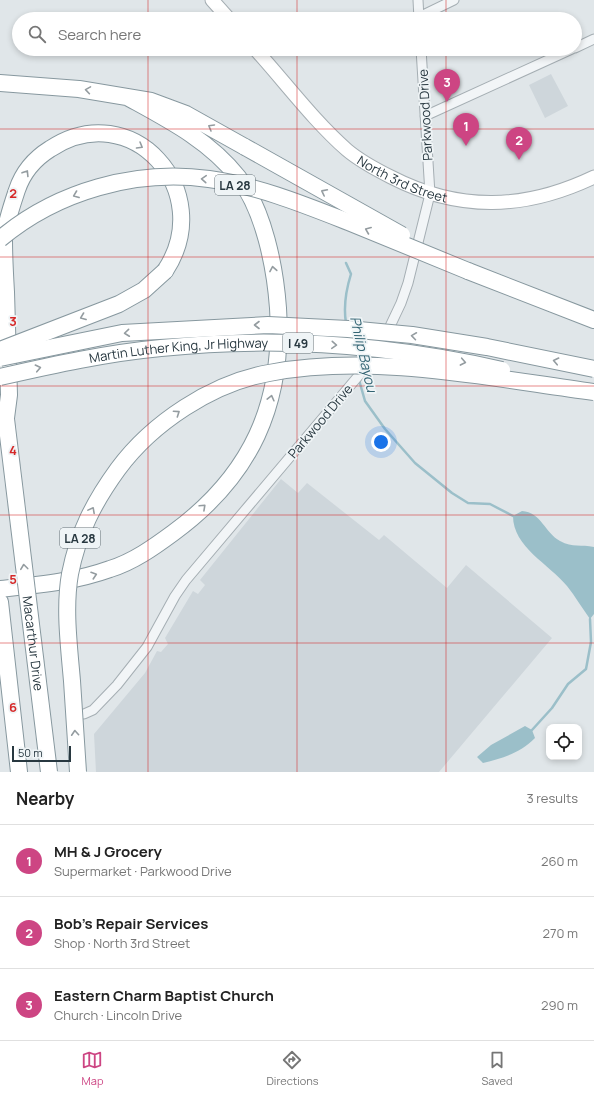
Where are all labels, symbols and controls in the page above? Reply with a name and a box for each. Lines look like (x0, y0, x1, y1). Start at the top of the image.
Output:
search box (12, 12, 582, 56)
icon: search (26, 23, 48, 45)
text: Search here (58, 24, 141, 45)
street label: Parkwood Drive (414, 68, 436, 161)
pin: 3 (434, 69, 460, 102)
one-way arrow (85, 86, 91, 95)
pin: 1 (453, 113, 479, 146)
one-way arrow (208, 125, 215, 132)
pin: 2 (506, 127, 532, 160)
one-way arrow (136, 141, 143, 148)
street label: North 3rd Street (354, 151, 449, 207)
one-way arrow (21, 170, 28, 177)
one-way arrow (201, 175, 207, 184)
road number: LA 28 (215, 175, 255, 195)
text: 2 (9, 184, 17, 202)
one-way arrow (321, 189, 328, 197)
one-way arrow (73, 190, 80, 198)
one-way arrow (364, 227, 372, 235)
one-way arrow (269, 266, 277, 272)
text: 3 (9, 312, 17, 330)
one-way arrow (79, 313, 86, 321)
water label: Philip Bayou (346, 314, 382, 395)
one-way arrow (254, 321, 260, 329)
one-way arrow (124, 328, 130, 337)
one-way arrow (411, 332, 417, 341)
road number: I 49 (283, 333, 313, 353)
street label: Martin Luther King, Jr Highway (87, 334, 268, 367)
one-way arrow (331, 341, 337, 350)
one-way arrow (460, 357, 466, 366)
one-way arrow (553, 358, 559, 366)
one-way arrow (35, 365, 41, 373)
street label: Parkwood Drive (284, 380, 357, 462)
one-way arrow (266, 395, 275, 402)
one-way arrow (173, 410, 180, 418)
your location (371, 432, 391, 452)
text: 4 (9, 441, 17, 459)
one-way arrow (198, 504, 206, 512)
one-way arrow (88, 506, 95, 514)
road number: LA 28 (60, 528, 100, 548)
one-way arrow (20, 563, 29, 570)
text: 5 (9, 570, 17, 588)
one-way arrow (90, 571, 97, 580)
street label: Macarthur Drive (19, 595, 48, 692)
text: 6 (9, 698, 17, 716)
map controls (546, 724, 582, 760)
button: locate (546, 724, 582, 760)
one-way arrow (71, 730, 80, 736)
scale bar (12, 744, 71, 763)
text: 50 m (18, 745, 43, 760)
text: Nearby (16, 787, 74, 810)
text: 3 results (526, 789, 578, 807)
text: MH & J Grocery (54, 841, 162, 862)
text: 1 (26, 852, 32, 870)
text: 260 m (541, 852, 578, 870)
text: Supermarket · Parkwood Drive (54, 862, 232, 880)
text: Bob's Repair Services (54, 913, 208, 934)
text: 2 (25, 924, 33, 942)
text: 270 m (543, 924, 578, 942)
text: Shop · North 3rd Street (54, 934, 190, 952)
text: Eastern Charm Baptist Church (54, 985, 274, 1006)
text: 3 (25, 996, 33, 1014)
text: 290 m (541, 996, 578, 1014)
text: Church · Lincoln Drive (54, 1006, 182, 1024)
tab: Map (81, 1049, 103, 1088)
tab: Directions (266, 1049, 319, 1088)
tab: Saved (482, 1049, 513, 1088)

